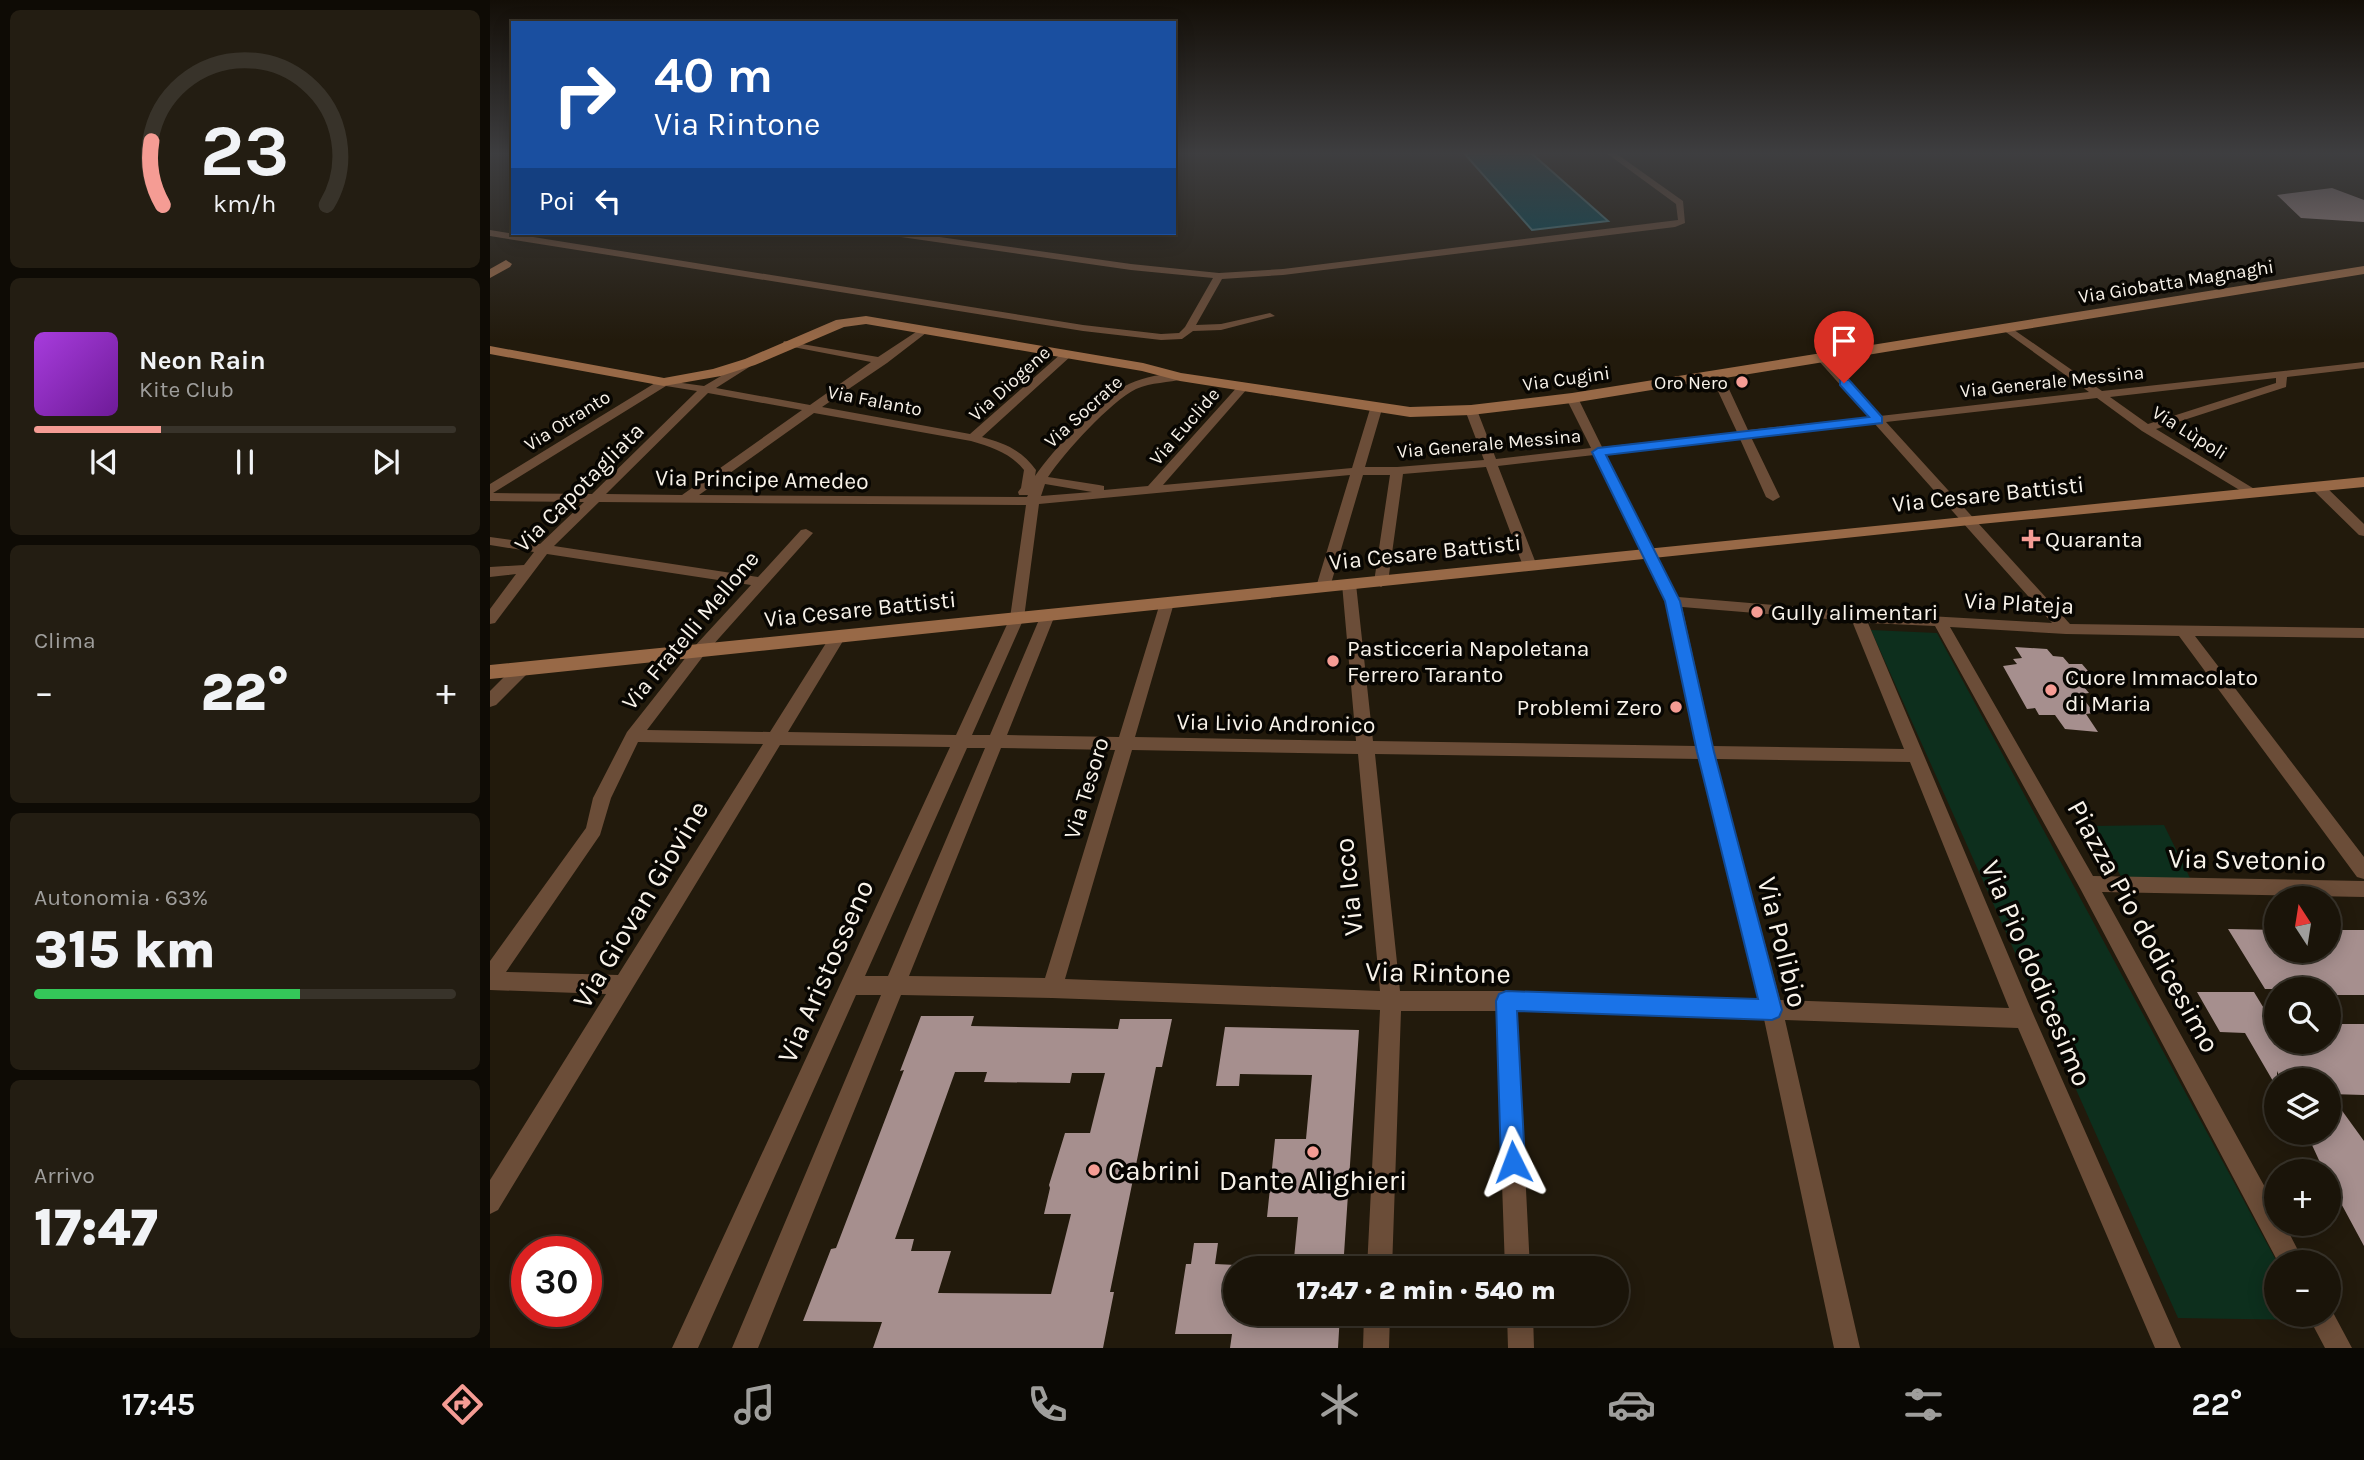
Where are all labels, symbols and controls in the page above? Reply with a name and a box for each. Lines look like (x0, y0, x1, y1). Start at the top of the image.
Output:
text: 40 m (654, 47, 773, 104)
icon: right (539, 49, 630, 140)
text: Via Rintone (654, 106, 820, 143)
text: 23 (200, 108, 290, 193)
icon: left (589, 182, 627, 220)
text: Poi (539, 186, 575, 217)
text: km/h (213, 189, 277, 218)
street label: Via Giobatta Magnaghi (2077, 256, 2275, 308)
pin (1814, 311, 1874, 383)
icon: arrive (1825, 322, 1863, 360)
street label: Via Diogene (965, 342, 1055, 426)
text: Neon Rain (139, 345, 266, 376)
street label: Via Generale Messina (1959, 361, 2145, 403)
street label: Via Cugini (1521, 362, 1611, 396)
street label: Via Socrate (1040, 371, 1127, 452)
place label: Oro Nero (1654, 372, 1728, 394)
marker: Oro Nero (1734, 374, 1750, 390)
text: Kite Club (139, 376, 234, 403)
street label: Via Falanto (826, 381, 924, 421)
street label: Via Euclide (1145, 383, 1224, 470)
street label: Via Otranto (521, 386, 615, 456)
street label: Via Lùpoli (2148, 401, 2231, 464)
street label: Via Capotagliata (509, 417, 650, 558)
street label: Via Generale Messina (1396, 425, 1582, 463)
icon: previous (85, 443, 123, 481)
icon: pause (226, 443, 264, 481)
icon: next (367, 443, 405, 481)
street label: Via Principe Amedeo (655, 464, 869, 495)
street label: Via Cesare Battisti (1891, 471, 2085, 518)
place label: Quaranta (2045, 526, 2143, 553)
street label: Via Cesare Battisti (1328, 529, 1522, 576)
marker: Quaranta (2023, 531, 2039, 547)
street label: Via Fratelli Mellone (616, 545, 765, 715)
street label: Via Cesare Battisti (763, 586, 957, 633)
street label: Via Plateja (1963, 587, 2075, 620)
place label: Gully alimentari (1771, 599, 1938, 626)
marker: Gully alimentari (1749, 604, 1765, 620)
text: Clima (34, 627, 96, 654)
place label: Pasticceria Napoletana Ferrero Taranto (1347, 635, 1589, 688)
marker: Pasticceria Napoletana Ferrero Taranto (1325, 653, 1341, 669)
text: 22° (201, 662, 289, 723)
place label: Cuore Immacolato di Maria (2065, 664, 2258, 717)
text: − (34, 670, 54, 715)
text: + (436, 670, 456, 715)
marker: Cuore Immacolato di Maria (2043, 682, 2059, 698)
place label: Problemi Zero (1516, 694, 1662, 721)
marker: Problemi Zero (1668, 699, 1684, 715)
street label: Via Livio Andronico (1176, 708, 1376, 739)
street label: Via Tesoro (1058, 734, 1115, 842)
street label: Piazza Pio dodicesimo (2060, 794, 2227, 1058)
street label: Via Giovan Giovine (565, 795, 715, 1014)
street label: Via Icco (1327, 836, 1370, 938)
street label: Via Svetonio (2168, 842, 2326, 877)
street label: Via Pio dodicesimo (1974, 855, 2099, 1091)
street label: Via Polibio (1750, 873, 1815, 1011)
street label: Via Aristosseno (770, 874, 881, 1068)
text: Autonomia · 63% (34, 884, 208, 911)
north arrow (2264, 886, 2342, 962)
map controls (2264, 886, 2341, 1327)
text: 315 km (34, 919, 216, 980)
street label: Via Rintone (1365, 955, 1511, 990)
button: search (2264, 977, 2341, 1054)
button: layers (2264, 1068, 2341, 1145)
position arrow (1476, 1125, 1550, 1199)
marker: Dante Alighieri (1305, 1144, 1321, 1160)
place label: Cabrini (1108, 1154, 1201, 1187)
button: + (2264, 1159, 2341, 1236)
text: Arrivo (34, 1162, 95, 1189)
marker: Cabrini (1086, 1162, 1102, 1178)
place label: Dante Alighieri (1219, 1164, 1407, 1197)
text: 17:47 (34, 1197, 158, 1258)
speed limit sign: 30 (511, 1236, 602, 1327)
button: − (2264, 1250, 2341, 1327)
text: 17:47 · 2 min · 540 m (1296, 1275, 1556, 1306)
icon: directions (438, 1380, 487, 1429)
icon: music (730, 1380, 779, 1429)
icon: phone (1023, 1380, 1072, 1429)
icon: climate (1315, 1380, 1364, 1429)
icon: car (1607, 1380, 1656, 1429)
icon: filters (1899, 1380, 1948, 1429)
text: 17:45 (122, 1386, 195, 1423)
text: 22° (2191, 1386, 2242, 1423)

